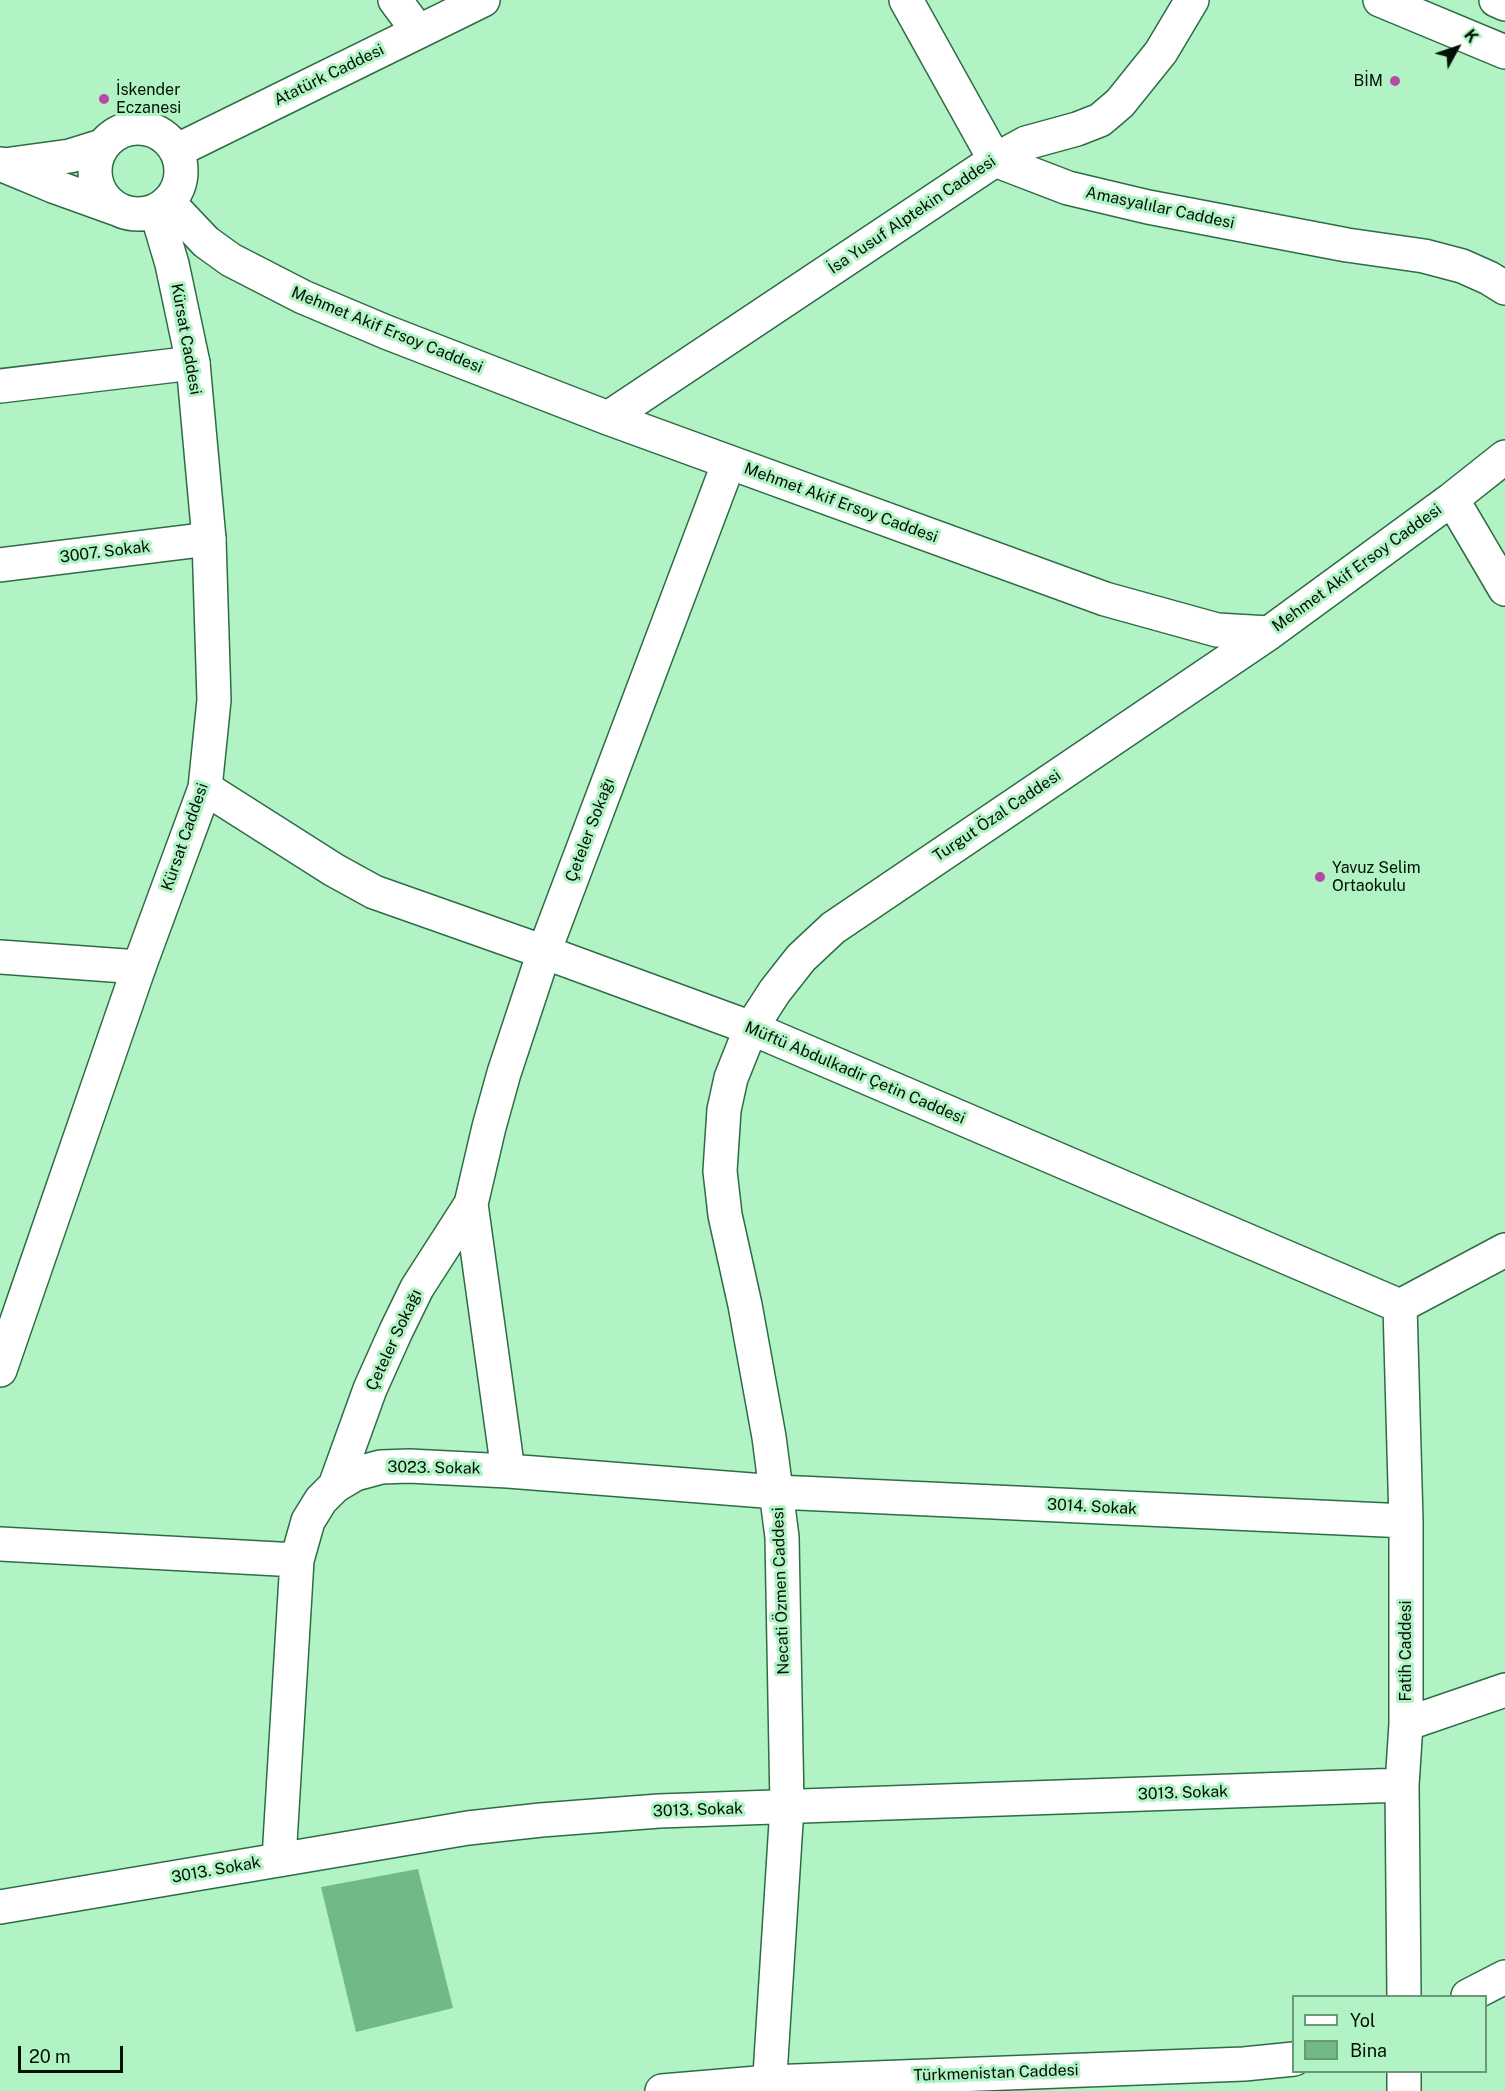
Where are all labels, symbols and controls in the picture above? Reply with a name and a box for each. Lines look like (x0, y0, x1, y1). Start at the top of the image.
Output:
north arrow (1427, 18, 1487, 78)
text: K (1460, 26, 1482, 47)
street label: Atatürk Caddesi (271, 40, 387, 110)
place label: BİM (1353, 71, 1383, 91)
marker: BİM (1388, 74, 1402, 88)
place label: İskender Eczanesi (116, 80, 181, 118)
marker: İskender Eczanesi (97, 92, 111, 106)
street label: İsa Yusuf Alptekin Caddesi (825, 152, 999, 278)
street label: Amasyalılar Caddesi (1084, 183, 1236, 233)
street label: Kürsat Caddesi (167, 282, 205, 396)
street label: Mehmet Akif Ersoy Caddesi (288, 283, 486, 377)
street label: Mehmet Akif Ersoy Caddesi (741, 459, 941, 547)
street label: Mehmet Akif Ersoy Caddesi (1269, 500, 1445, 636)
street label: 3007. Sokak (59, 537, 151, 567)
street label: Turgut Özal Caddesi (929, 766, 1065, 866)
street label: Çeteler Sokağı (561, 775, 619, 885)
street label: Kürsat Caddesi (158, 781, 212, 893)
place label: Yavuz Selim Ortaokulu (1332, 858, 1421, 896)
marker: Yavuz Selim Ortaokulu (1313, 870, 1327, 884)
street label: Müftü Abdulkadir Çetin Caddesi (742, 1018, 968, 1128)
street label: Çeteler Sokağı (362, 1286, 426, 1394)
street label: 3023. Sokak (387, 1458, 481, 1478)
street label: 3014. Sokak (1046, 1495, 1138, 1519)
street label: Necati Özmen Caddesi (768, 1507, 794, 1675)
street label: Fatih Caddesi (1396, 1600, 1416, 1702)
street label: 3013. Sokak (1138, 1782, 1228, 1804)
street label: 3013. Sokak (653, 1799, 743, 1821)
street label: 3013. Sokak (170, 1853, 262, 1887)
legend (1292, 1995, 1487, 2073)
text: Yol (1350, 2010, 1375, 2031)
scale bar (21, 2034, 126, 2072)
text: Bina (1350, 2040, 1387, 2061)
text: 20 m (29, 2046, 71, 2067)
street label: Türkmenistan Caddesi (913, 2061, 1079, 2085)

